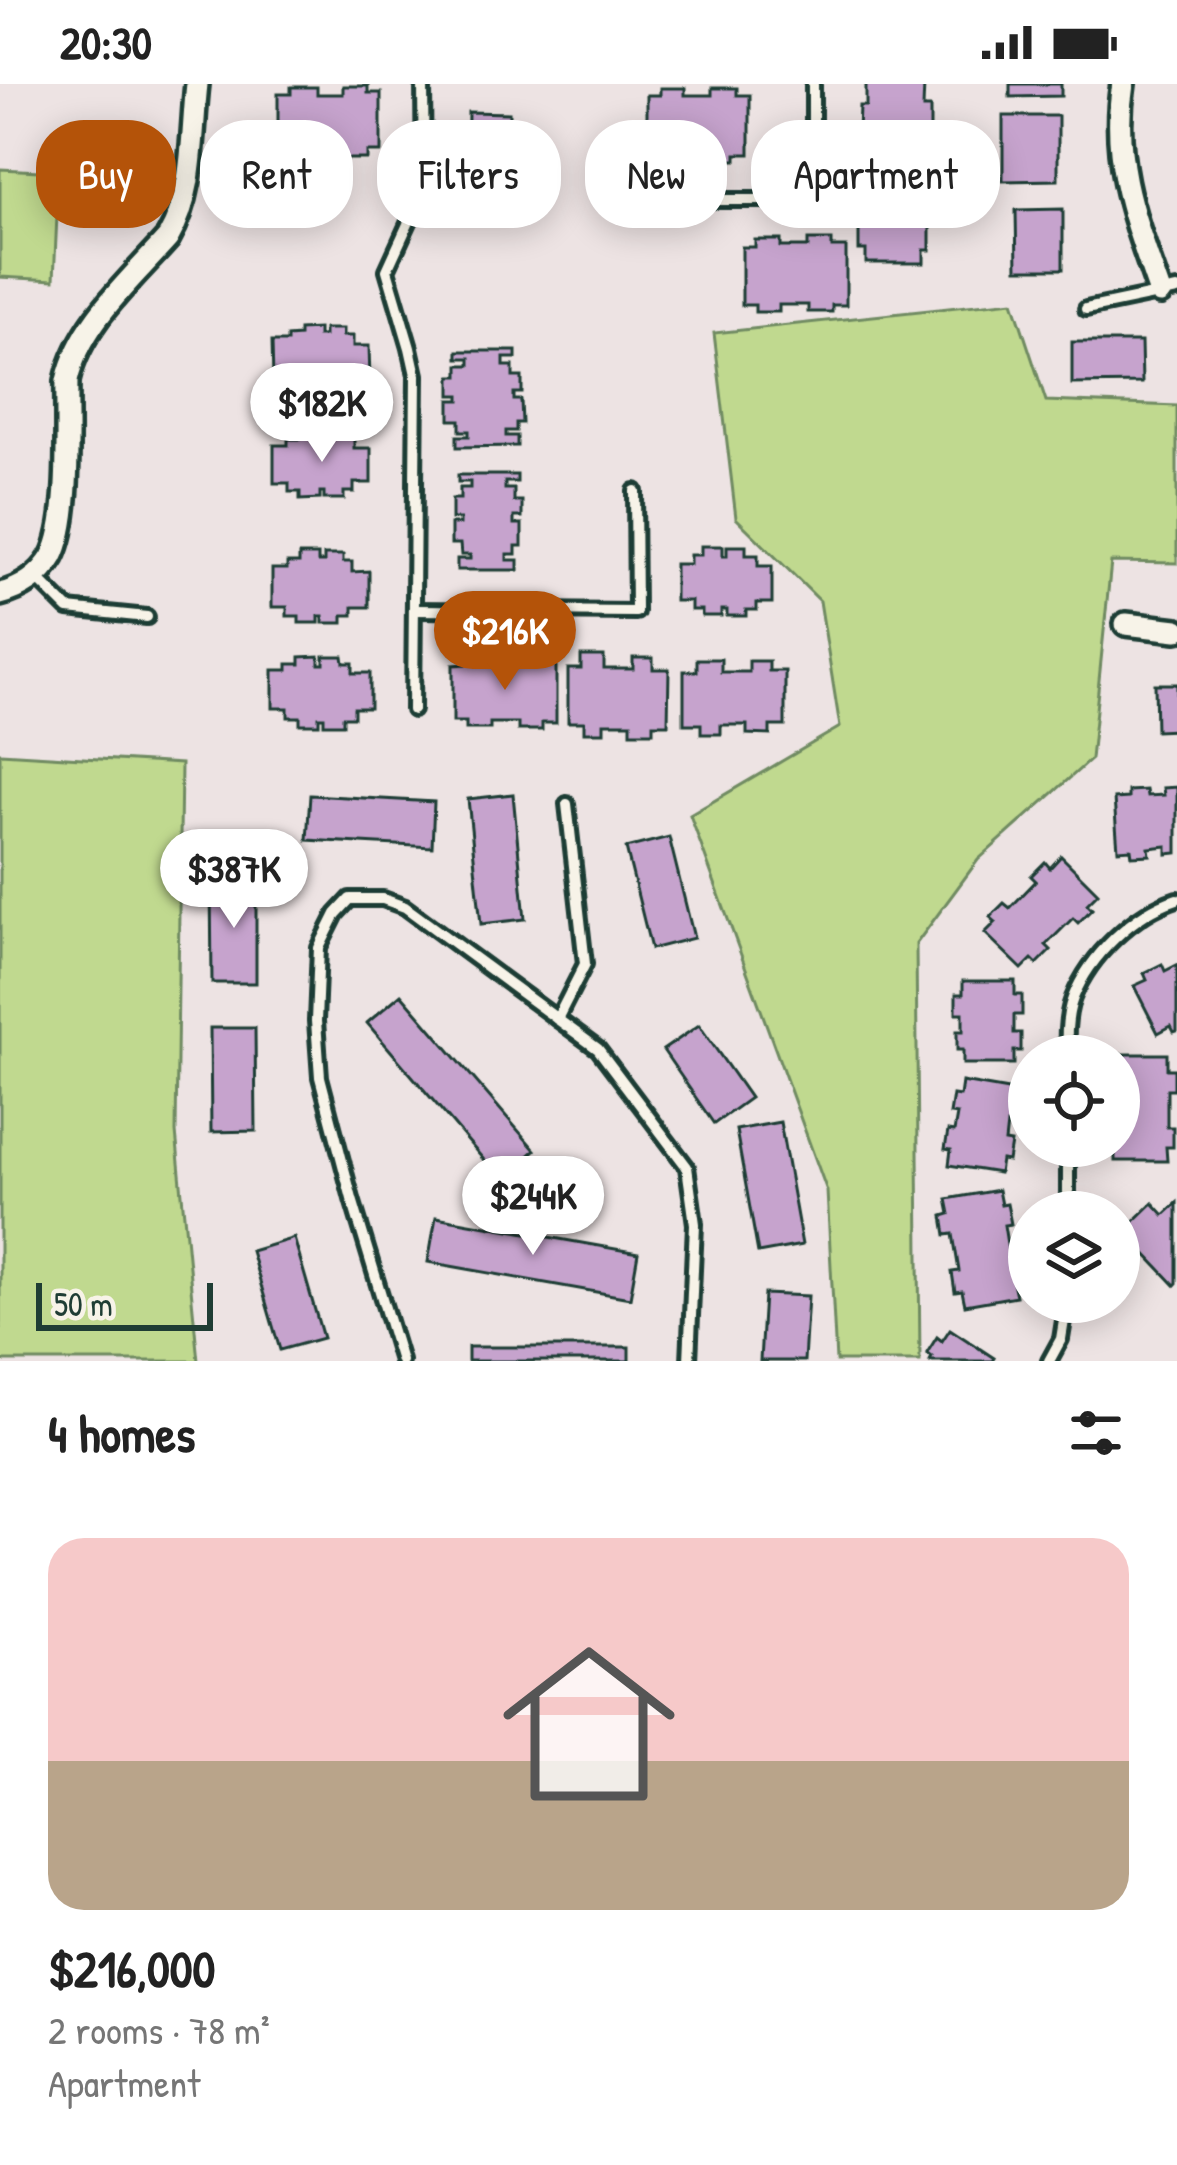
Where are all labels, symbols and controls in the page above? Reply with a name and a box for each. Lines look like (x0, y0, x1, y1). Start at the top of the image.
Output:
text: 20:30 (60, 12, 152, 73)
chip: Buy (36, 120, 176, 228)
chip: Rent (200, 120, 353, 228)
chip: Filters (377, 120, 561, 228)
chip: New (585, 120, 727, 228)
chip: Apartment (751, 120, 1000, 228)
pin: $182K (238, 363, 406, 465)
text: $182K (277, 375, 367, 428)
pin: $216K (421, 591, 589, 693)
text: $216K (461, 603, 549, 656)
pin: $387K (150, 829, 318, 931)
text: $387K (187, 841, 281, 894)
map controls (1008, 1035, 1140, 1323)
button: locate (1008, 1035, 1140, 1167)
pin: $244K (449, 1156, 617, 1258)
text: $244K (489, 1168, 577, 1221)
button: layers (1008, 1191, 1140, 1323)
scale bar (36, 1277, 213, 1330)
text: 50 m (54, 1282, 113, 1326)
text: 4 homes (48, 1399, 195, 1468)
icon: filters (1063, 1400, 1129, 1466)
icon: home (481, 1616, 697, 1832)
text: $216,000 (48, 1934, 215, 2003)
text: 2 rooms · 78 m² (48, 2003, 270, 2056)
text: Apartment (48, 2056, 201, 2109)

